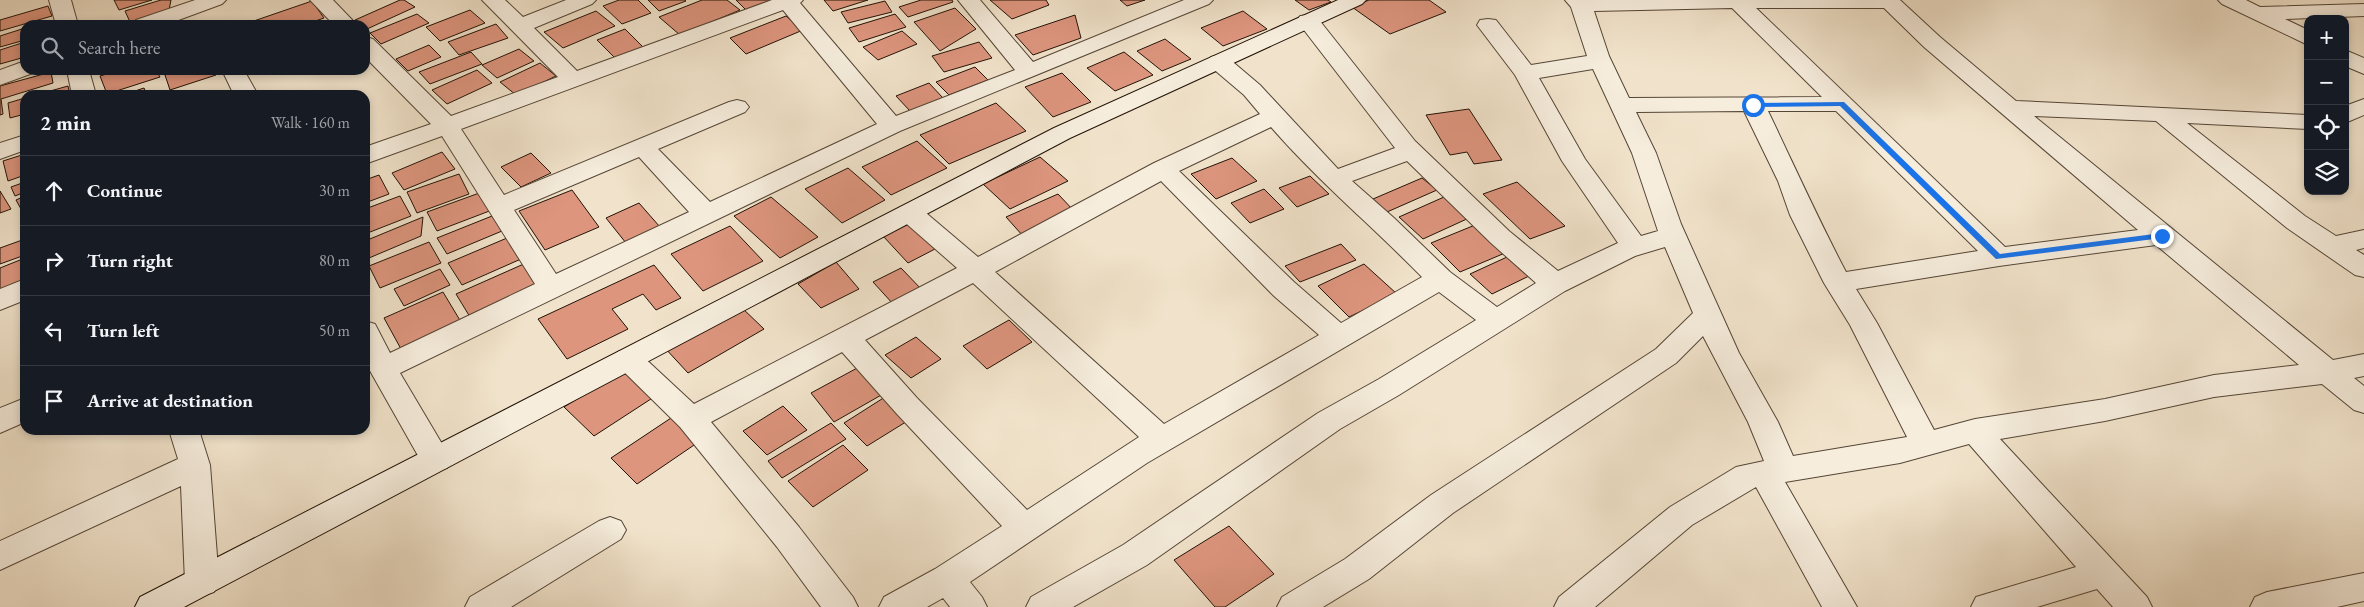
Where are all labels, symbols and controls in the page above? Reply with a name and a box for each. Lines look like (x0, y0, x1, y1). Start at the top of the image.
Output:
map controls (2304, 15, 2349, 195)
button: + (2304, 15, 2349, 60)
search box (20, 20, 370, 75)
icon: search (38, 34, 66, 62)
text: Search here (78, 35, 160, 60)
button: − (2304, 60, 2349, 105)
route start (1742, 94, 1765, 117)
button: locate (2304, 105, 2349, 150)
text: 2 min (40, 109, 91, 136)
text: Walk · 160 m (271, 112, 350, 133)
button: layers (2304, 150, 2349, 195)
icon: ahead (40, 177, 68, 205)
text: Continue (87, 178, 162, 203)
text: 30 m (319, 180, 350, 201)
route end (2151, 225, 2174, 248)
icon: right (40, 247, 68, 275)
text: Turn right (87, 248, 173, 273)
text: 80 m (319, 250, 350, 271)
icon: left (40, 317, 68, 345)
text: Turn left (87, 318, 159, 343)
text: 50 m (319, 320, 350, 341)
icon: arrive (40, 387, 68, 415)
text: Arrive at destination (87, 388, 253, 413)

